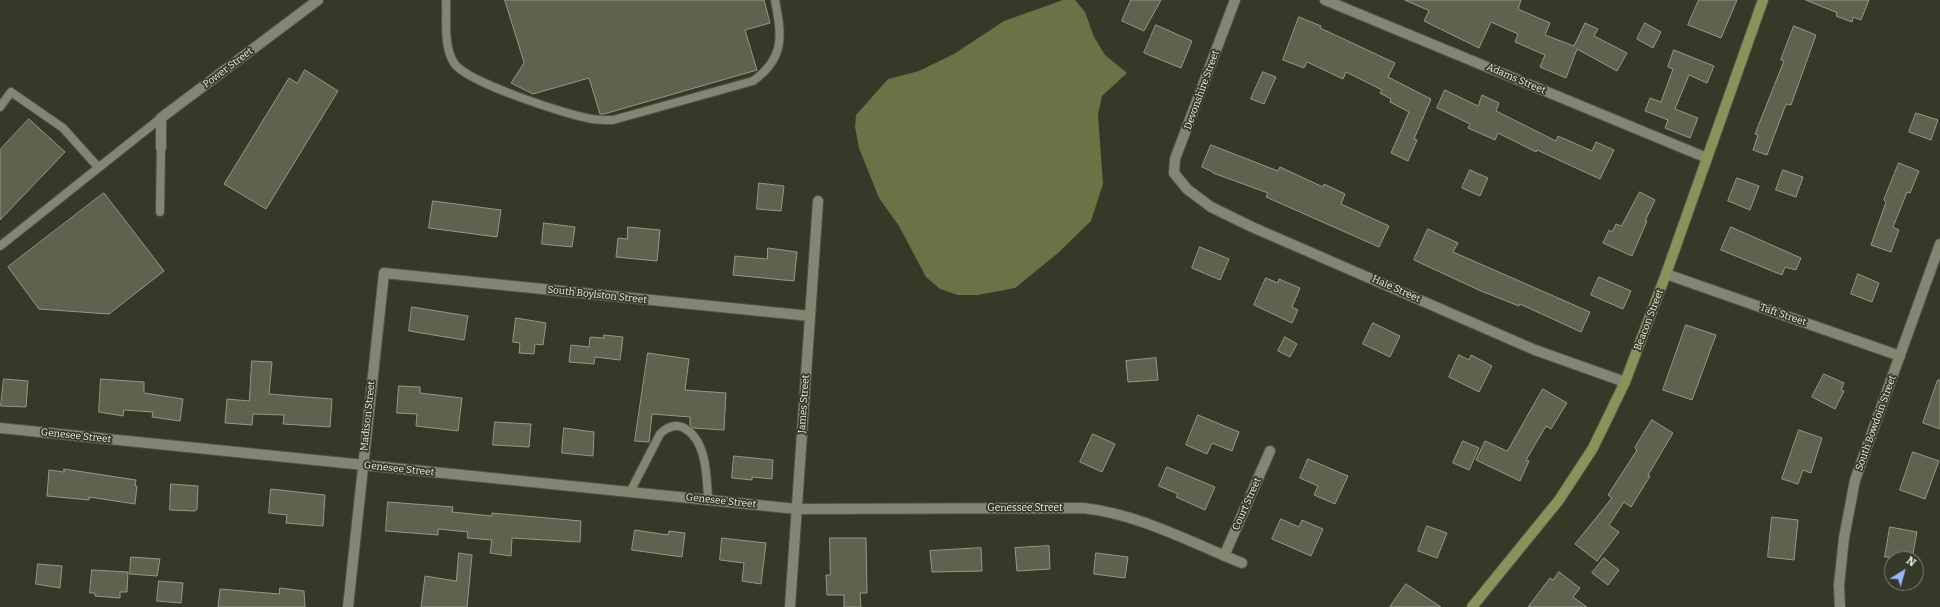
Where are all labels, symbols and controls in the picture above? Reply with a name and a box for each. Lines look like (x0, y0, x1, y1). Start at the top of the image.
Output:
street label: Power Street (201, 45, 255, 91)
street label: Devonshire Street (1182, 49, 1222, 131)
street label: Adams Street (1485, 61, 1547, 97)
street label: Hale Street (1370, 273, 1422, 305)
street label: South Boylston Street (547, 284, 647, 306)
street label: Beacon Street (1632, 288, 1666, 352)
street label: Taft Street (1758, 301, 1808, 329)
street label: James Street (796, 374, 812, 434)
street label: South Bowdoin Street (1853, 374, 1899, 472)
street label: Madison Street (358, 380, 378, 452)
street label: Genesee Street (40, 426, 112, 446)
street label: Genesee Street (363, 459, 435, 479)
street label: Court Street (1230, 476, 1264, 532)
street label: Genesee Street (685, 491, 757, 511)
street label: Genessee Street (987, 502, 1063, 514)
north arrow (1884, 551, 1924, 591)
text: N (1904, 554, 1918, 570)

